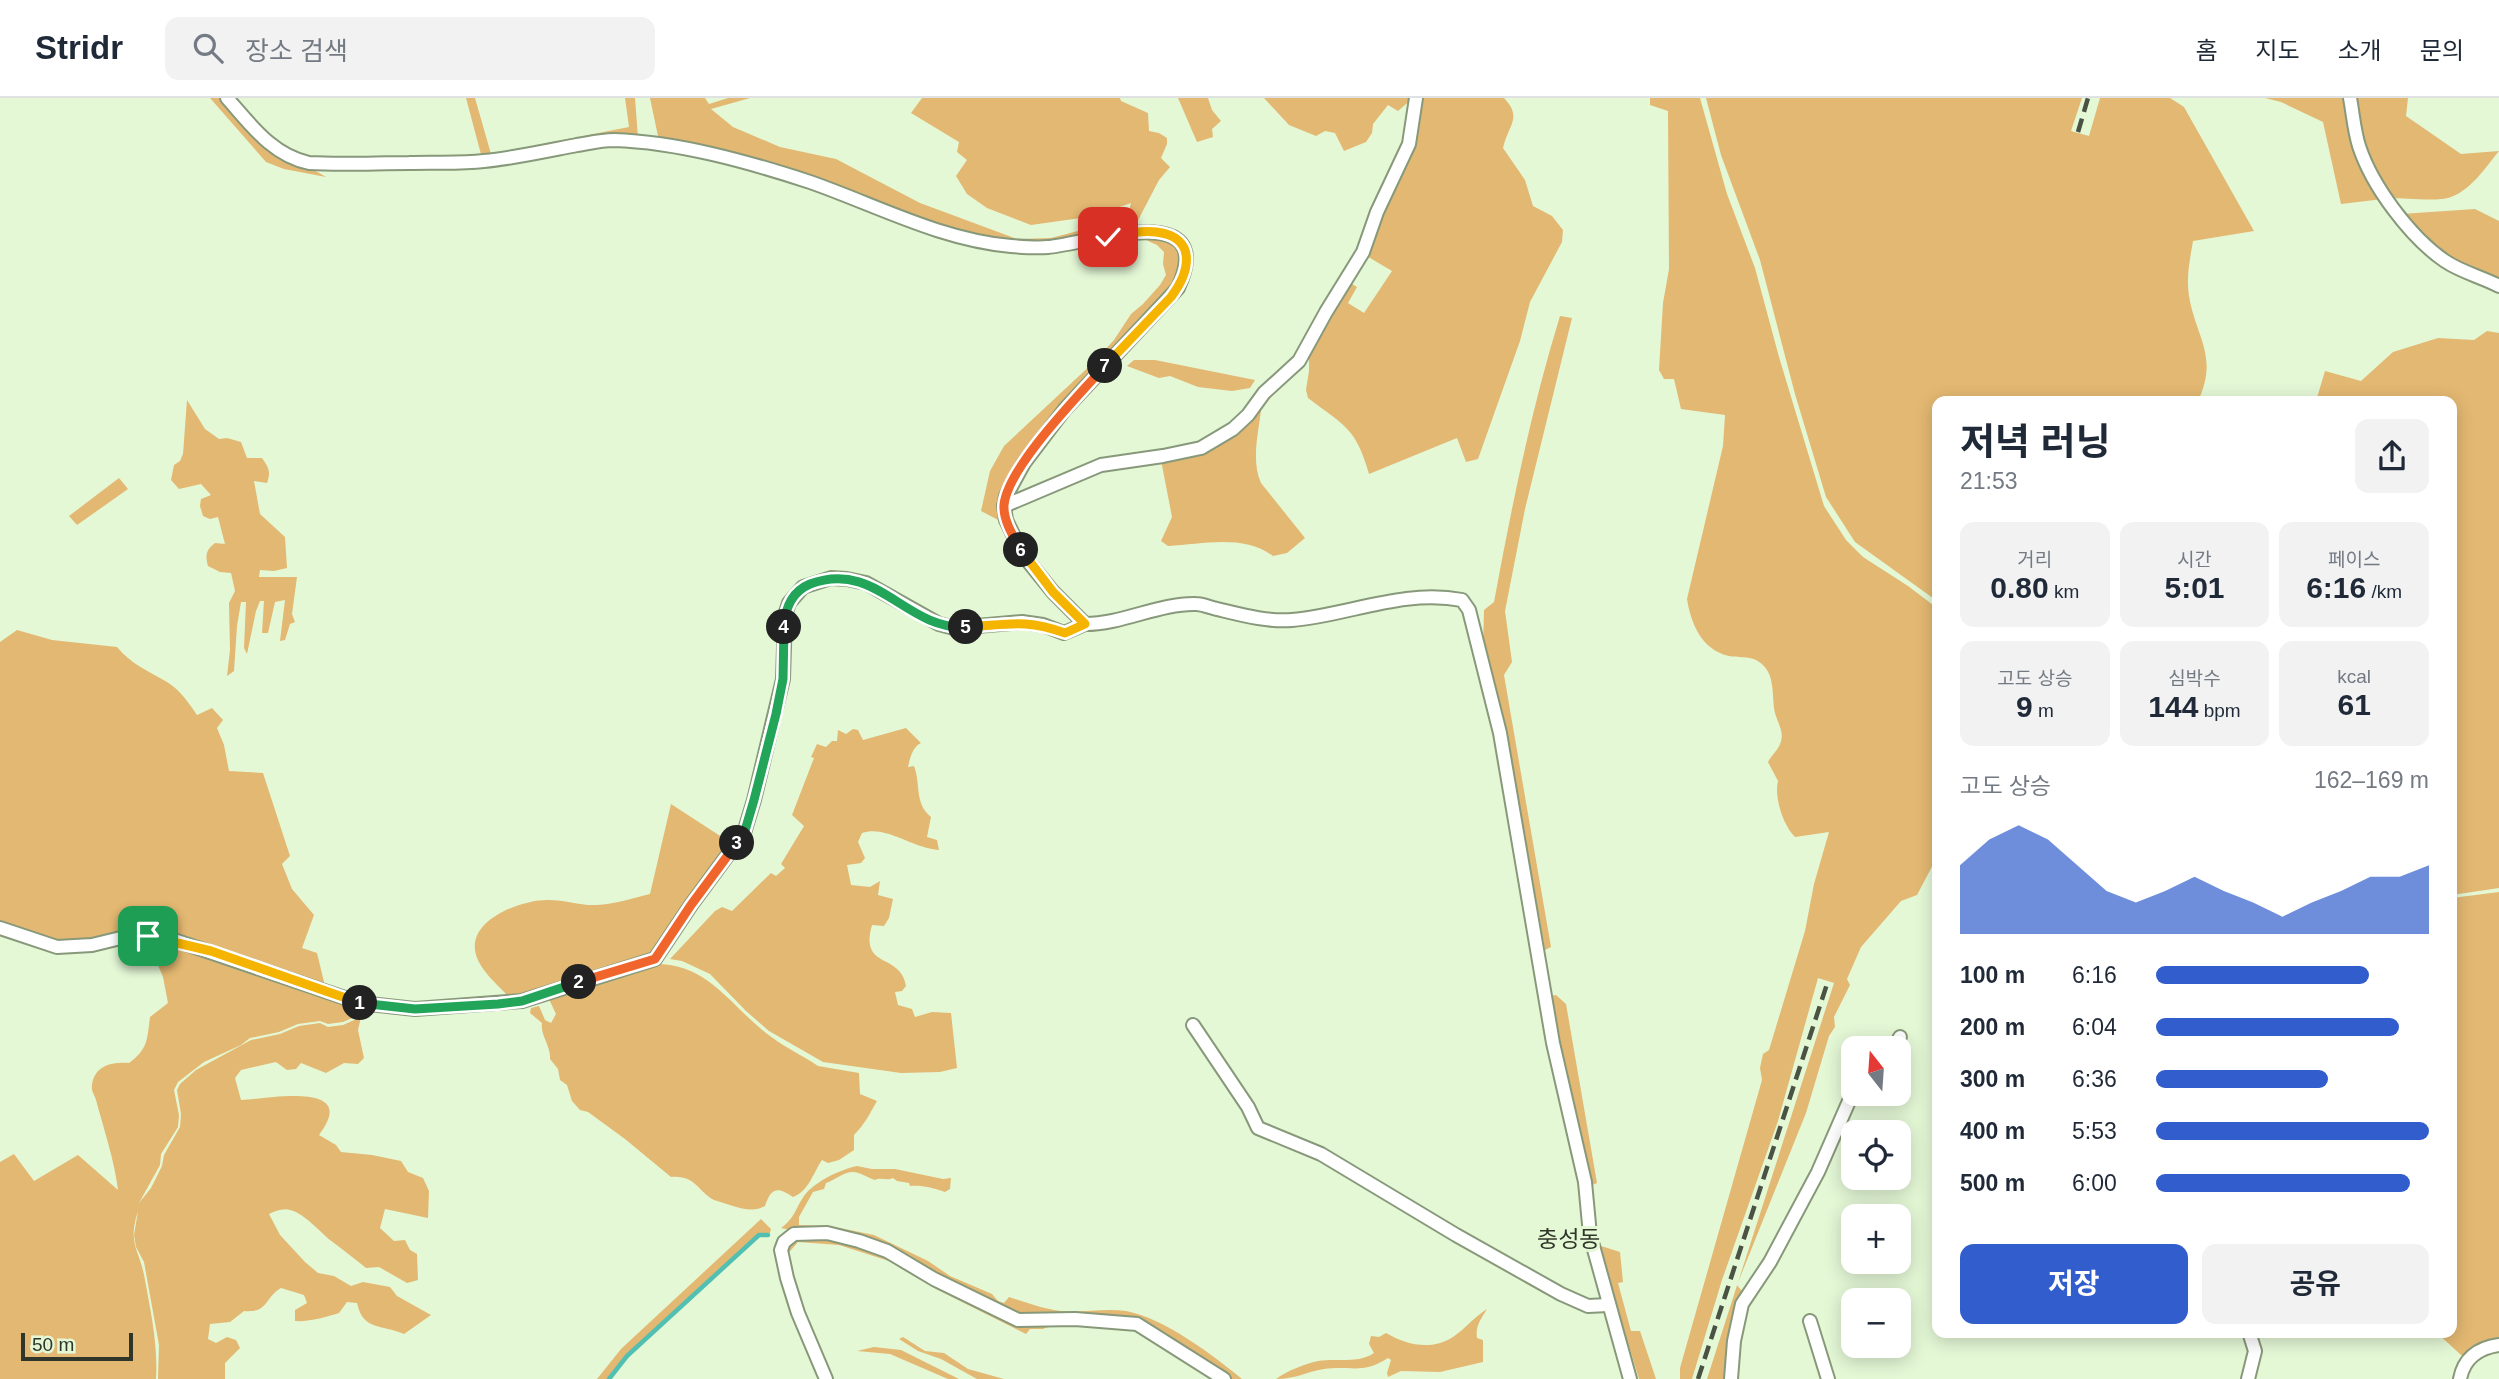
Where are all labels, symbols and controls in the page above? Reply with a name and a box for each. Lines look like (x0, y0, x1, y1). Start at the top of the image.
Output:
search box (165, 17, 655, 80)
text: Stridr (35, 29, 123, 66)
icon: search (189, 29, 227, 67)
text: 장소 검색 (245, 36, 348, 66)
text: 홈 (2195, 37, 2217, 64)
text: 지도 (2255, 37, 2300, 64)
text: 소개 (2338, 37, 2382, 64)
text: 문의 (2420, 37, 2464, 64)
pin (1078, 207, 1138, 267)
icon: check (1089, 218, 1127, 256)
pin: 7 (1088, 348, 1122, 384)
text: 7 (1099, 355, 1110, 376)
button: share (2355, 419, 2429, 493)
text: 저녁 러닝 (1960, 421, 2110, 463)
text: 21:53 (1960, 468, 2018, 494)
pin: 6 (1004, 532, 1038, 568)
text: 6 (1015, 539, 1026, 560)
text: 거리 (2017, 549, 2052, 570)
text: 시간 (2177, 549, 2212, 570)
text: 페이스 (2328, 549, 2380, 570)
text: 0.80 (1990, 571, 2049, 604)
text: 5:01 (2164, 571, 2225, 604)
text: 6:16 (2306, 571, 2366, 604)
text: km (2049, 581, 2079, 602)
text: /km (2366, 581, 2402, 602)
pin: 4 (766, 610, 802, 644)
pin: 5 (948, 610, 984, 644)
text: 4 (778, 616, 789, 637)
text: 5 (960, 616, 971, 637)
text: kcal (2337, 666, 2371, 687)
text: 고도 상승 (1997, 668, 2072, 689)
text: 심박수 (2168, 668, 2221, 689)
text: 61 (2337, 688, 2371, 721)
text: 9 (2016, 690, 2033, 723)
text: 144 (2148, 690, 2198, 723)
text: m (2033, 700, 2054, 721)
text: bpm (2198, 700, 2241, 721)
text: 162–169 m (2314, 767, 2429, 793)
text: 고도 상승 (1960, 773, 2051, 799)
pin: 3 (720, 826, 754, 860)
text: 3 (731, 832, 742, 853)
pin (118, 906, 178, 966)
icon: arrive (129, 917, 167, 955)
text: 100 m (1960, 962, 2025, 988)
text: 6:16 (2072, 962, 2117, 988)
pin: 2 (562, 964, 596, 1000)
text: 2 (573, 971, 584, 992)
pin: 1 (342, 986, 378, 1020)
text: 1 (354, 992, 365, 1013)
text: 200 m (1960, 1014, 2025, 1040)
text: 6:04 (2072, 1014, 2117, 1040)
north arrow (1841, 1036, 1911, 1106)
map controls (1841, 1036, 1911, 1358)
text: 300 m (1960, 1066, 2025, 1092)
text: 6:36 (2072, 1066, 2117, 1092)
text: 400 m (1960, 1118, 2025, 1144)
text: 5:53 (2072, 1118, 2117, 1144)
button: locate (1841, 1120, 1911, 1190)
text: 500 m (1960, 1170, 2025, 1196)
text: 6:00 (2072, 1170, 2117, 1196)
button: + (1841, 1204, 1911, 1274)
district label: 충성동 (1537, 1226, 1601, 1252)
button: 저장 (1960, 1244, 2188, 1324)
button: 공유 (2202, 1244, 2429, 1324)
button: − (1841, 1288, 1911, 1358)
scale bar (21, 1330, 133, 1362)
text: 50 m (32, 1334, 74, 1355)

